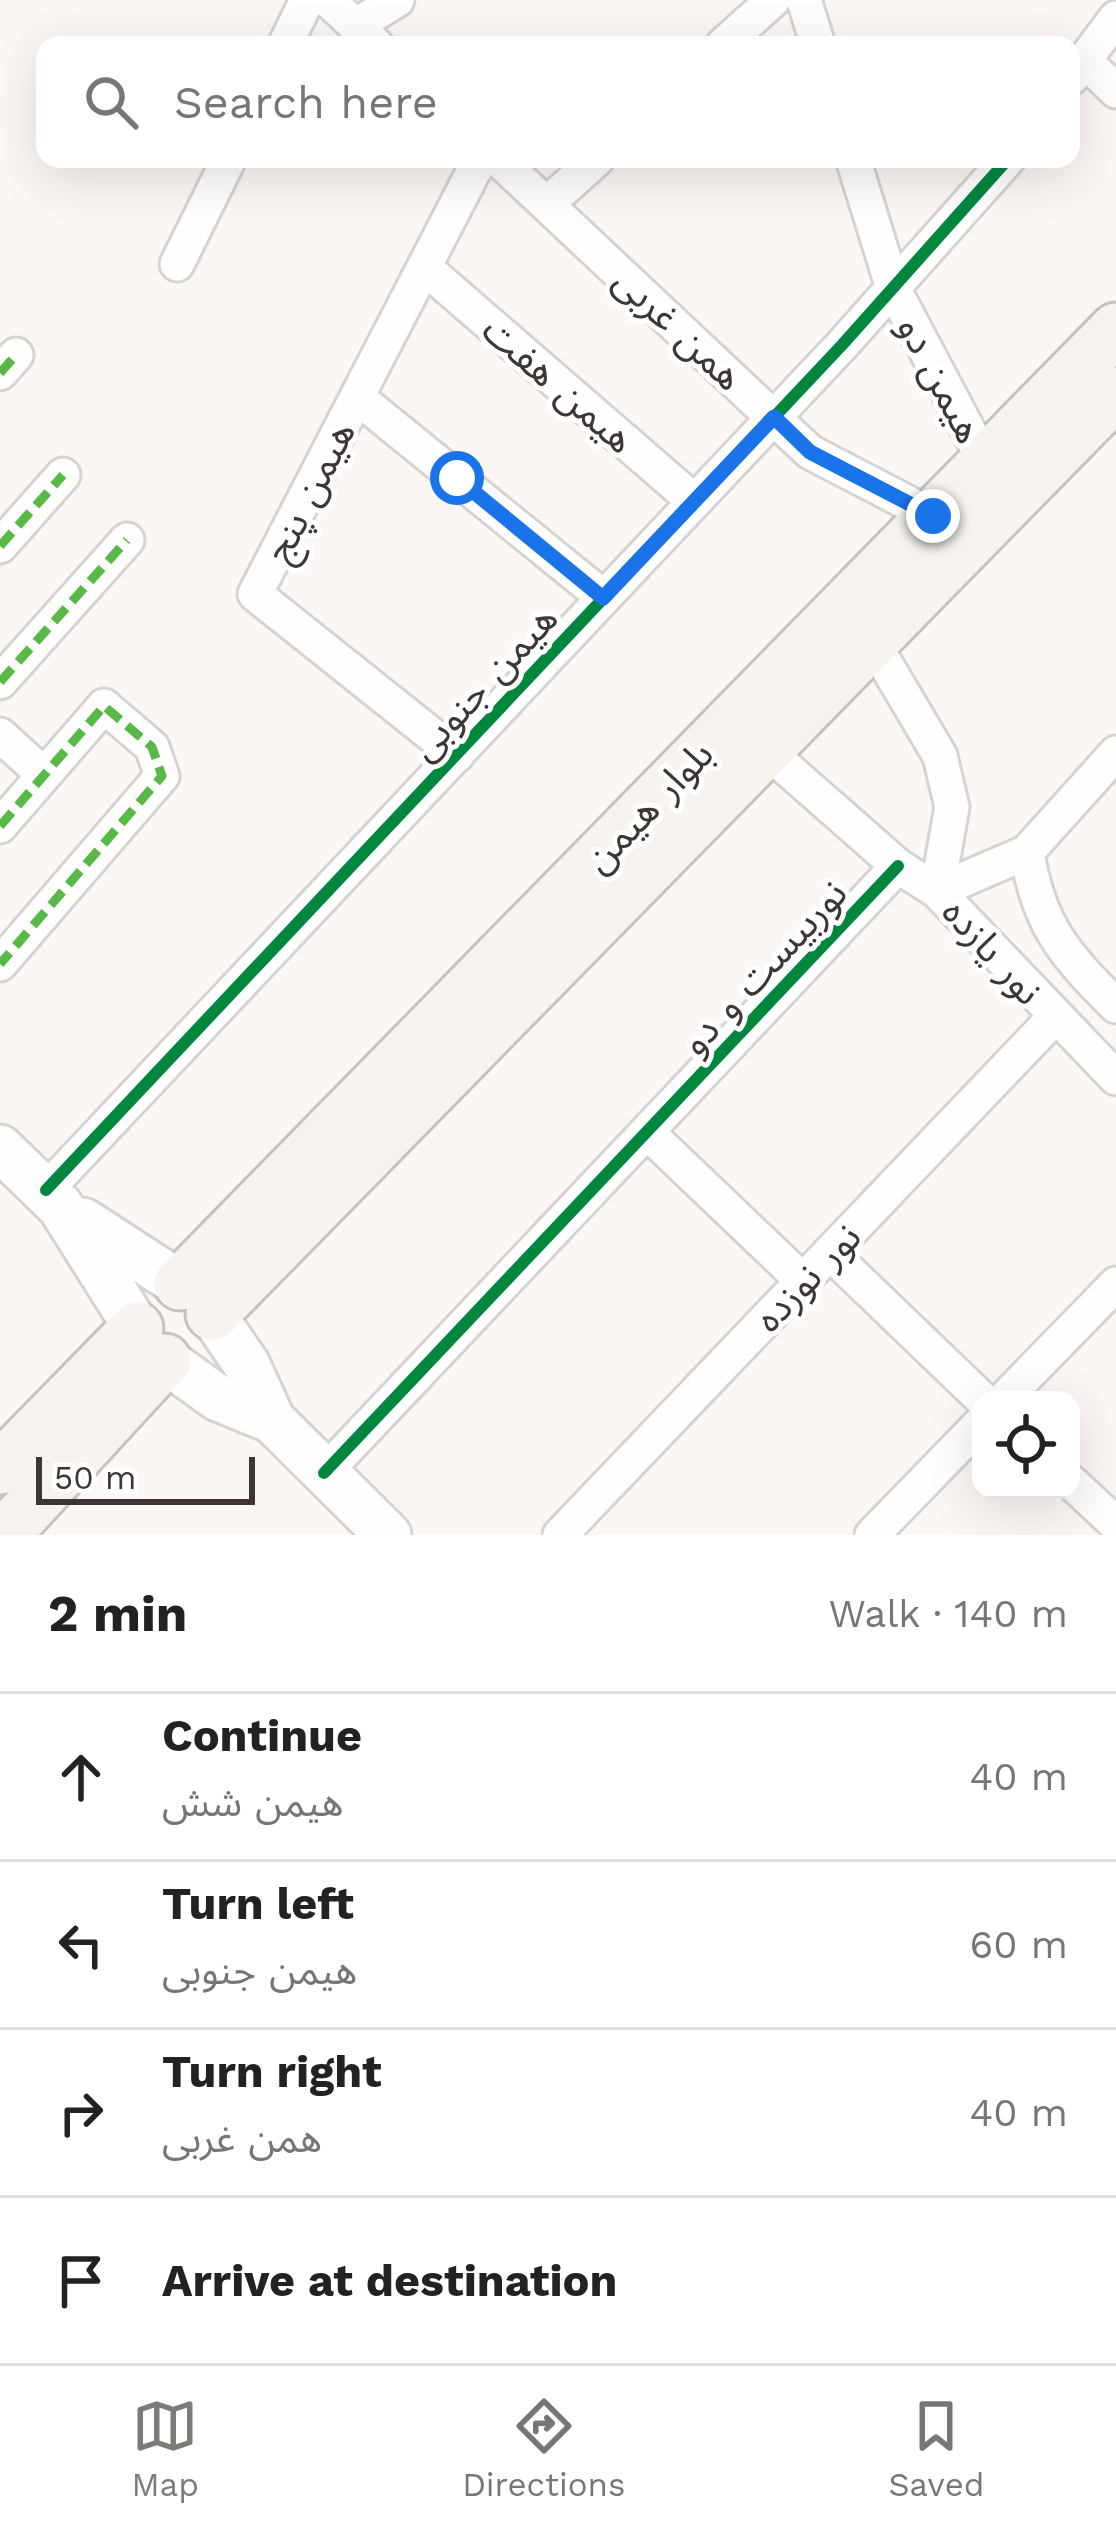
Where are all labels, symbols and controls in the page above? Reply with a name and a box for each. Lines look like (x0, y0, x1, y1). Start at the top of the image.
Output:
search box (36, 36, 1080, 168)
icon: search (78, 69, 144, 135)
text: Search here (174, 76, 438, 129)
street label: همن غربی (605, 257, 752, 399)
street label: هیمن هفت (474, 307, 643, 462)
street label: هیمن دو (888, 308, 993, 450)
street label: هیمن پنج (255, 413, 370, 572)
route start (430, 451, 484, 505)
route end (906, 489, 960, 543)
street label: هیمن جنوبی (400, 596, 566, 769)
street label: بلوار هیمن (575, 731, 722, 881)
street label: نوربیست و دو (671, 870, 856, 1064)
street label: نور یازده (933, 889, 1052, 1014)
street label: نور نوزده (745, 1214, 870, 1341)
map controls (972, 1391, 1080, 1499)
button: locate (972, 1391, 1080, 1499)
scale bar (36, 1451, 255, 1504)
text: 50 m (54, 1458, 136, 1497)
text: 2 min (48, 1584, 187, 1643)
text: Walk · 140 m (828, 1591, 1068, 1636)
text: Continue (162, 1709, 362, 1762)
icon: ahead (48, 1744, 114, 1810)
text: 40 m (969, 1754, 1068, 1799)
text: هیمن شش (162, 1780, 343, 1825)
text: Turn left (162, 1877, 354, 1930)
icon: left (48, 1912, 114, 1978)
text: 60 m (970, 1922, 1068, 1967)
text: هیمن جنوبی (162, 1948, 357, 1993)
text: Turn right (162, 2045, 382, 2098)
icon: right (48, 2080, 114, 2146)
text: 40 m (969, 2090, 1068, 2135)
text: همن غربی (162, 2116, 322, 2161)
icon: arrive (48, 2248, 114, 2314)
text: Arrive at destination (162, 2254, 617, 2307)
tab: Map (132, 2393, 199, 2504)
tab: Directions (462, 2393, 625, 2504)
tab: Saved (889, 2393, 984, 2504)

